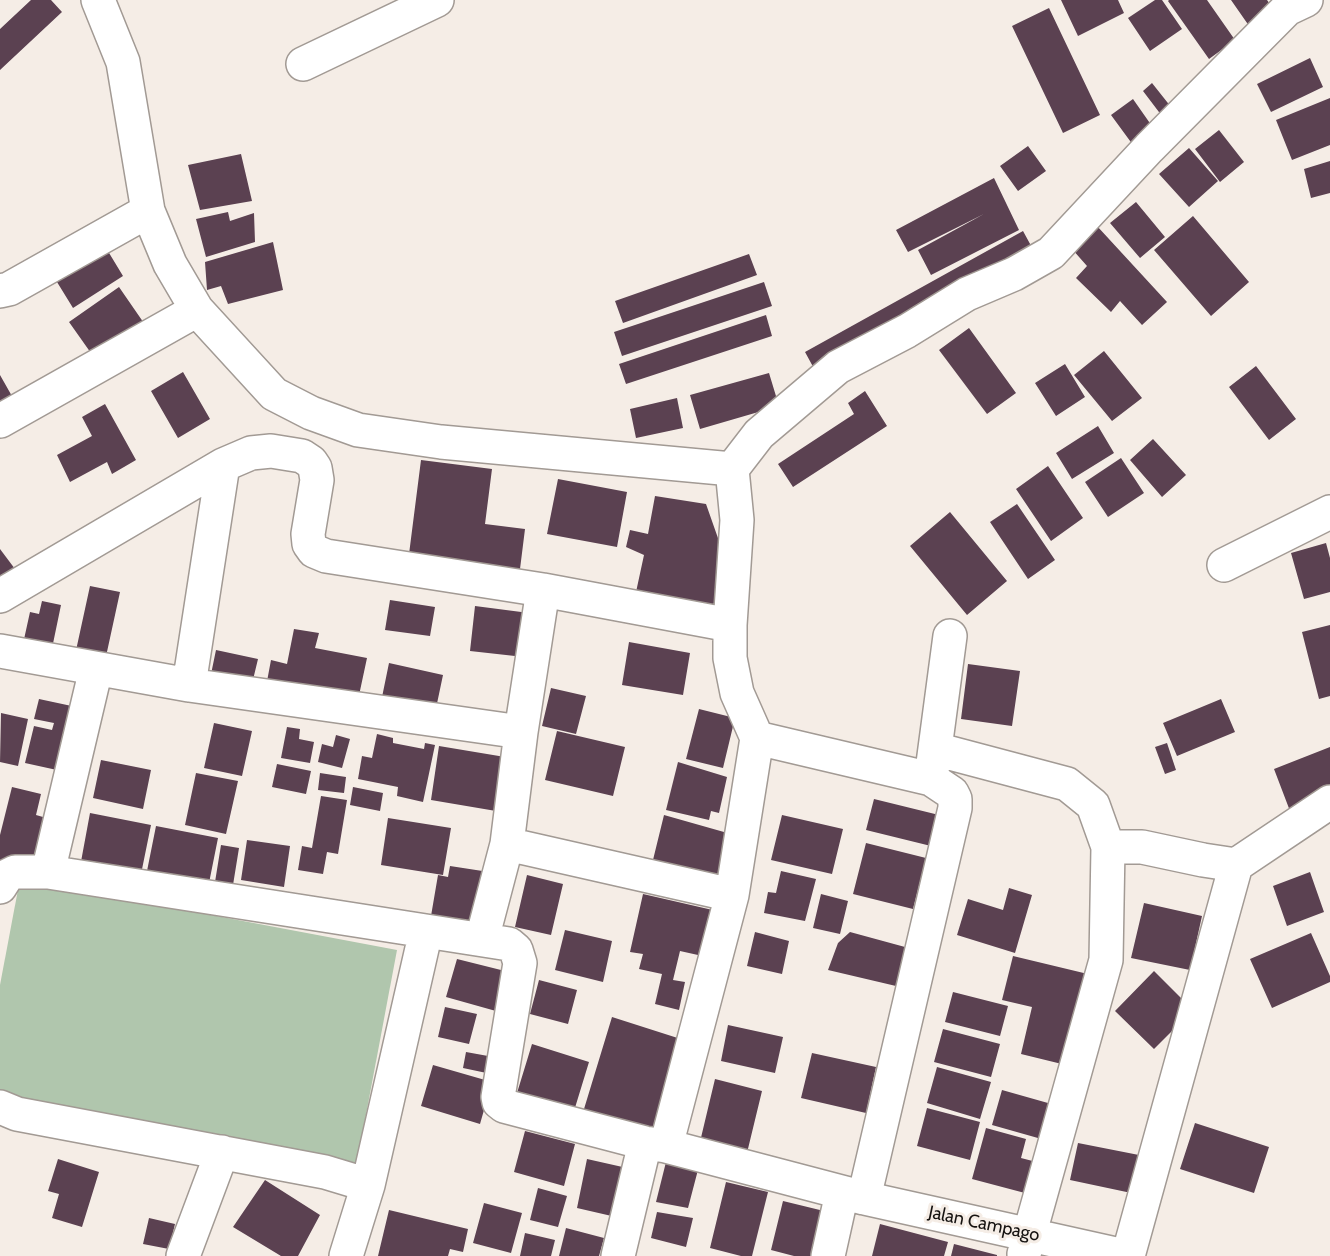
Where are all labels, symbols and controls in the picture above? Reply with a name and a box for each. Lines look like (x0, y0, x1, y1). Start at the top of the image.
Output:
street label: Jalan Campago (926, 1202, 1042, 1246)

